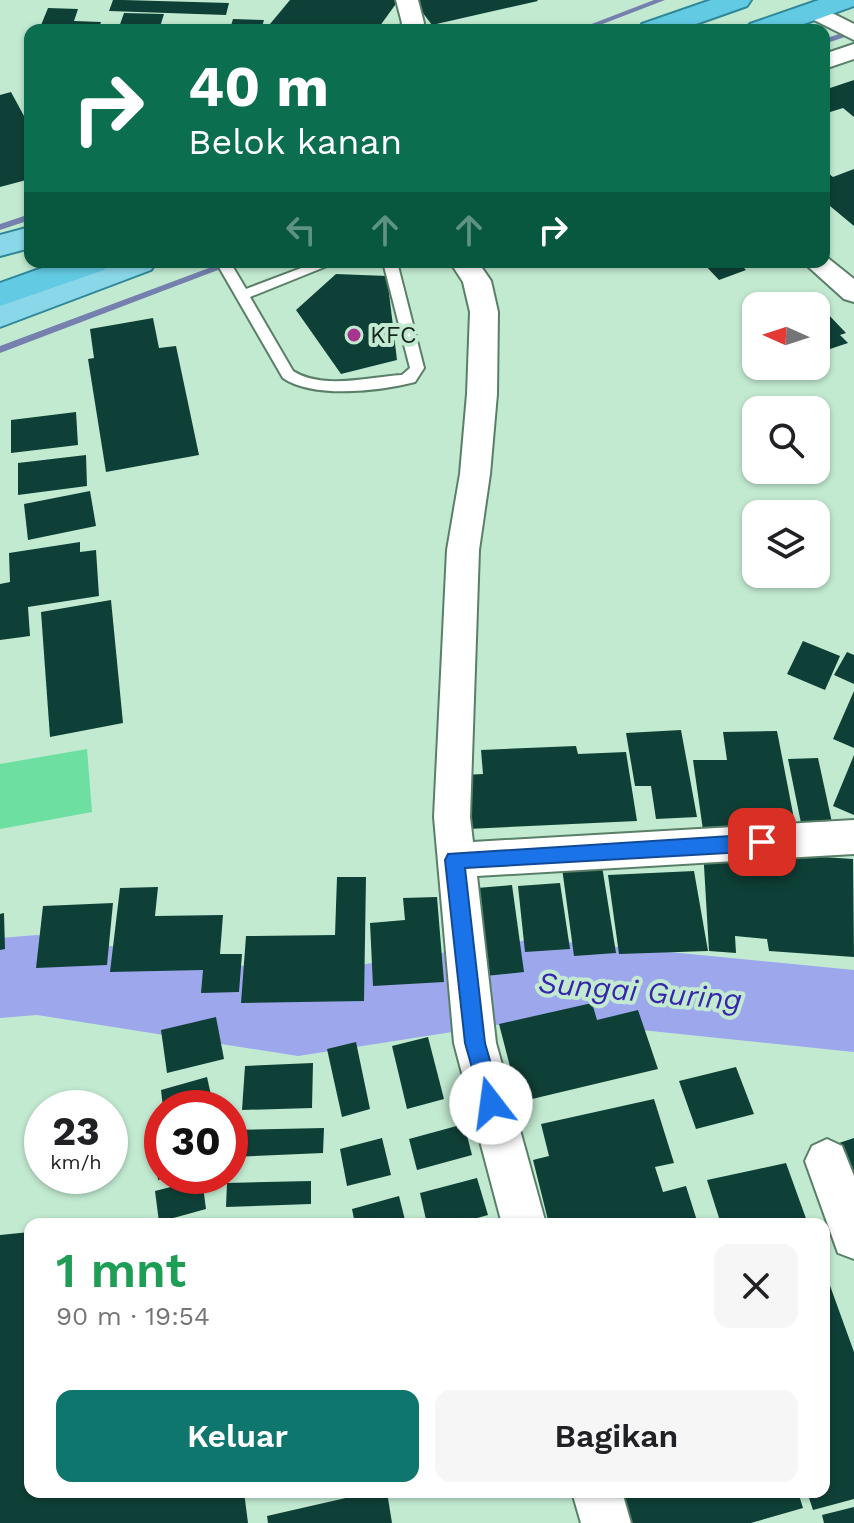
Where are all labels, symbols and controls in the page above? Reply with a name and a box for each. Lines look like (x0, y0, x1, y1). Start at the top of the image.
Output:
text: 40 m (188, 54, 329, 120)
icon: right (56, 56, 160, 160)
text: Belok kanan (188, 121, 402, 163)
icon: left (279, 208, 323, 252)
icon: ahead (363, 208, 407, 252)
icon: ahead (447, 208, 491, 252)
icon: right (531, 208, 575, 252)
north arrow (742, 292, 830, 380)
map controls (742, 292, 830, 588)
place label: KFC (370, 321, 417, 349)
marker: KFC (345, 326, 363, 344)
button: search (742, 396, 830, 484)
button: layers (742, 500, 830, 588)
pin (728, 808, 796, 876)
icon: arrive (740, 820, 784, 864)
water label: Sungai Guring (537, 965, 743, 1017)
position arrow (449, 1061, 533, 1145)
speed limit sign: 30 (144, 1090, 248, 1194)
text: 23 (52, 1108, 100, 1155)
text: km/h (50, 1150, 102, 1174)
text: 1 mnt (56, 1242, 186, 1299)
button: close (714, 1244, 798, 1328)
text: 90 m · 19:54 (56, 1301, 210, 1331)
button: Keluar (56, 1390, 419, 1482)
button: Bagikan (435, 1390, 798, 1482)

